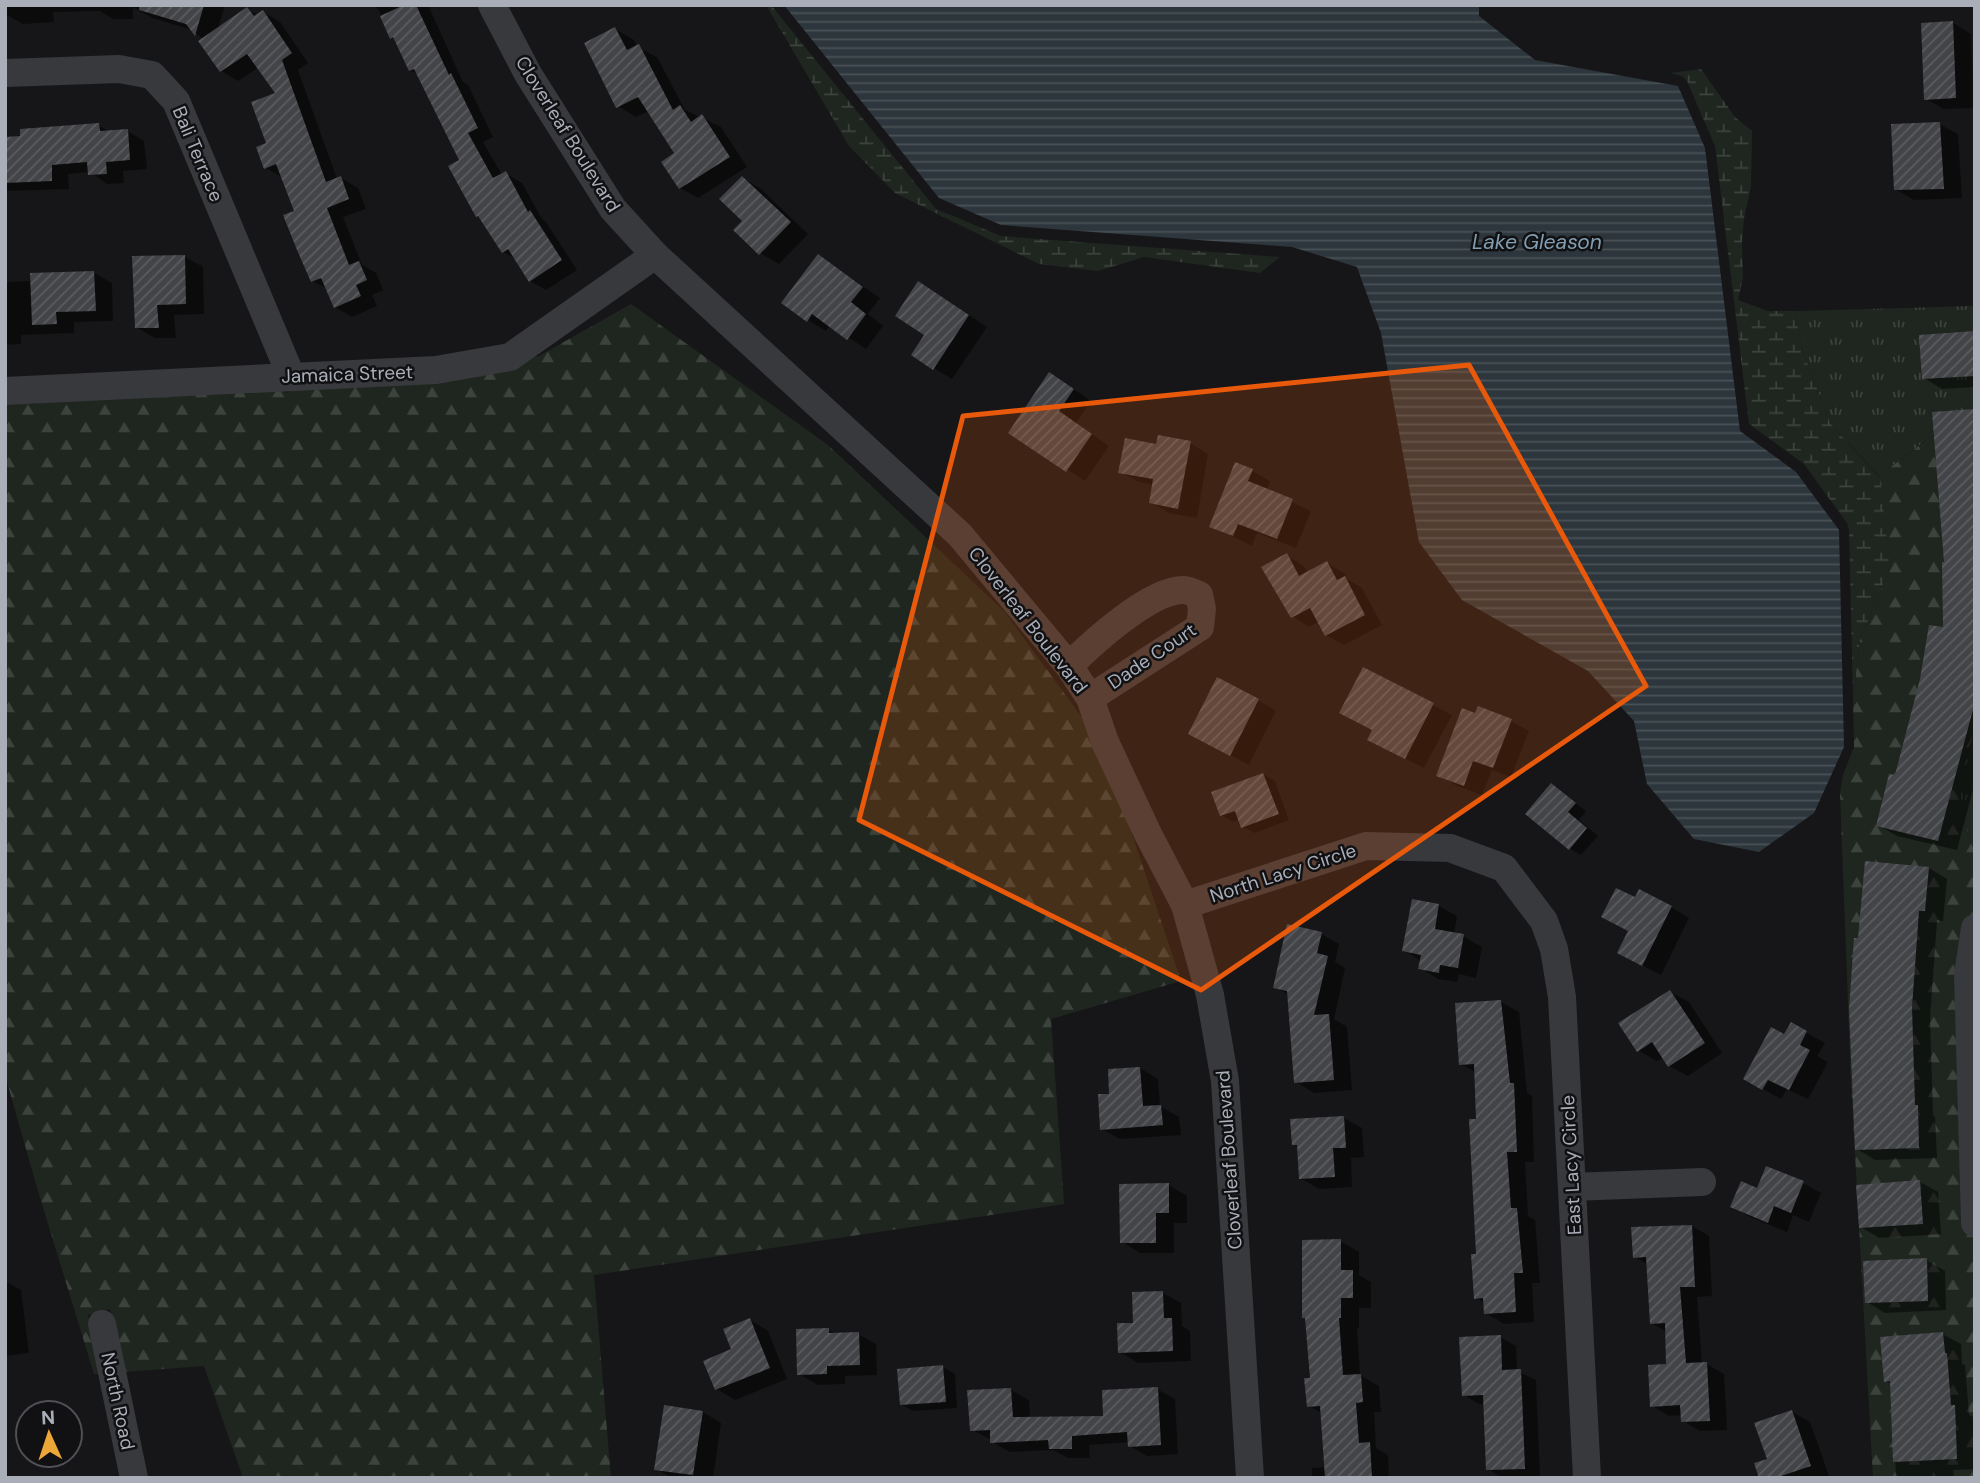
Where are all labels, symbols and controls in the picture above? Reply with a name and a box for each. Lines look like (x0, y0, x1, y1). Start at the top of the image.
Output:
street label: Cloverleaf Boulevard (510, 51, 626, 217)
street label: Bali Terrace (167, 102, 229, 206)
water label: Lake Gleason (1472, 228, 1602, 256)
street label: Jamaica Street (281, 359, 413, 389)
street label: Cloverleaf Boulevard (963, 542, 1093, 698)
street label: Dade Court (1103, 617, 1201, 695)
street label: North Lacy Circle (1207, 838, 1359, 908)
street label: Cloverleaf Boulevard (1210, 1070, 1248, 1250)
street label: East Lacy Circle (1555, 1094, 1587, 1236)
street label: North Road (95, 1350, 141, 1452)
north arrow (14, 1399, 84, 1469)
text: N (41, 1405, 56, 1430)

